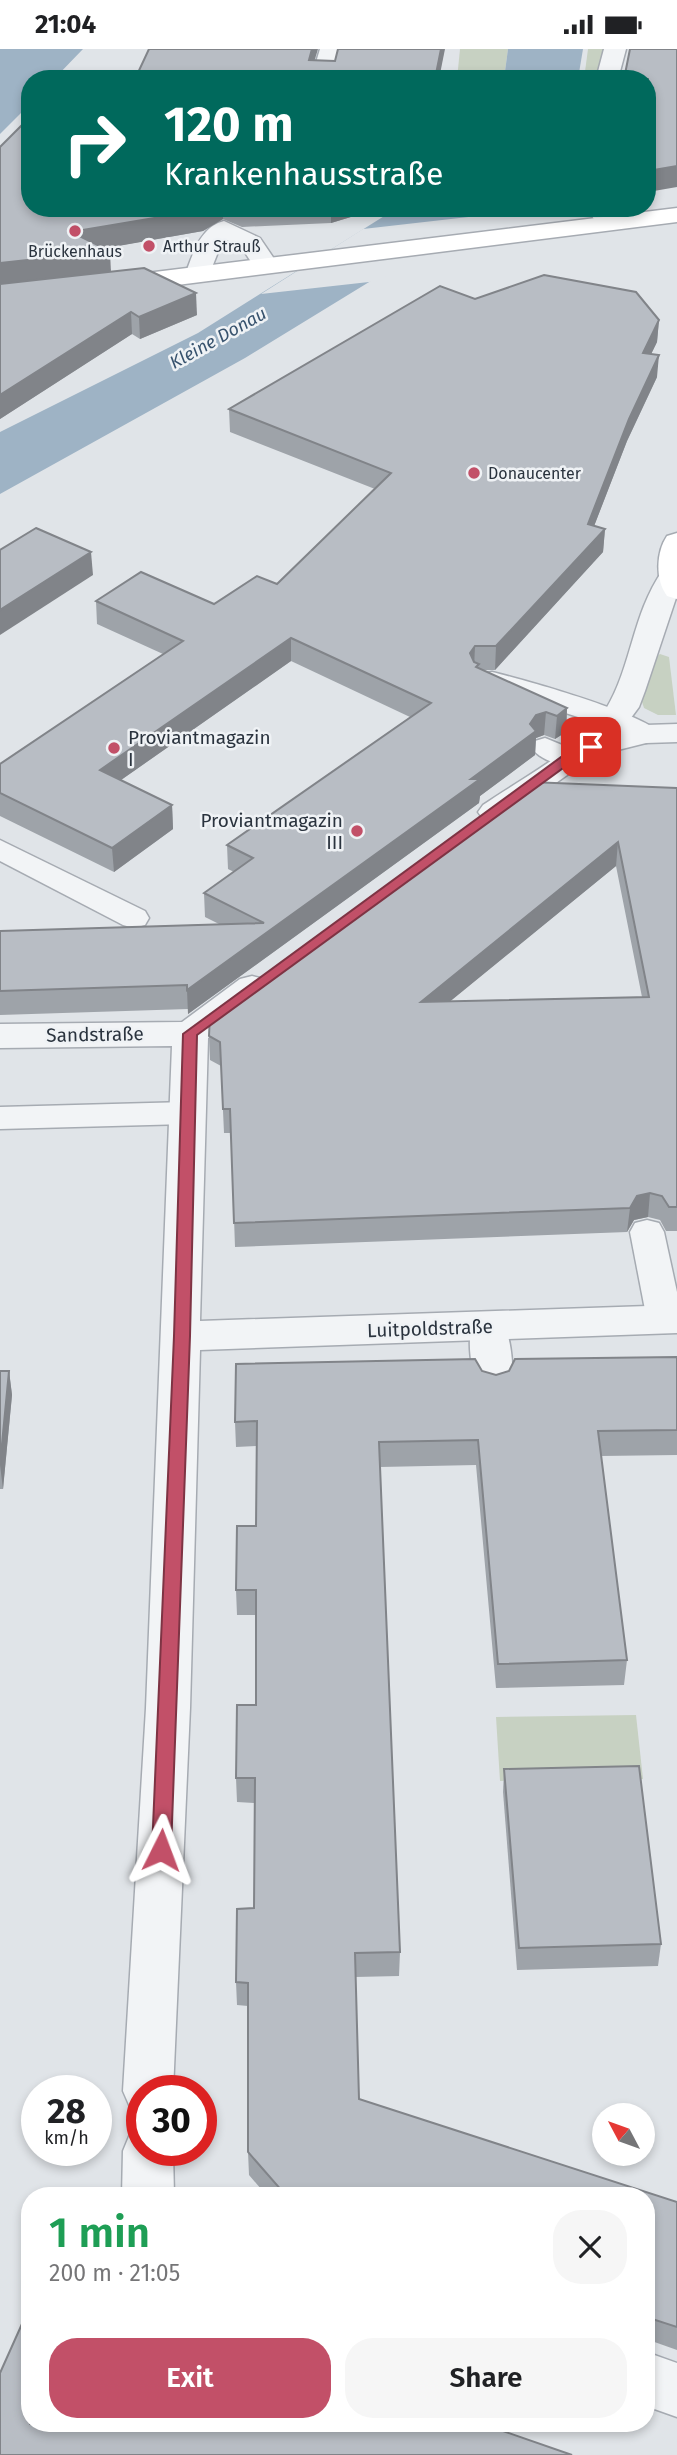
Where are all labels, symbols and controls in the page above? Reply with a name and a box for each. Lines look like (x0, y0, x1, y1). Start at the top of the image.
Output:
text: 21:04 (35, 9, 96, 40)
text: 120 m (164, 95, 294, 154)
icon: right (49, 98, 140, 189)
text: Krankenhausstraße (164, 155, 444, 193)
marker: Brückenhaus (67, 223, 83, 239)
place label: Arthur Strauß (163, 237, 261, 256)
marker: Arthur Strauß (141, 238, 157, 254)
place label: Brückenhaus (28, 242, 122, 261)
water label: Kleine Donau (166, 302, 270, 374)
place label: Donaucenter (488, 464, 582, 483)
marker: Donaucenter (466, 465, 482, 481)
pin (561, 717, 621, 777)
place label: Proviantmagazin I (128, 726, 271, 771)
icon: arrive (572, 728, 610, 766)
marker: Proviantmagazin I (106, 740, 122, 756)
place label: Proviantmagazin III (200, 809, 343, 854)
marker: Proviantmagazin III (349, 823, 365, 839)
street label: Sandstraße (46, 1022, 144, 1047)
street label: Luitpoldstraße (367, 1315, 493, 1342)
position arrow (124, 1813, 198, 1887)
speed limit sign: 30 (126, 2075, 217, 2166)
text: 28 (47, 2090, 86, 2132)
north arrow (592, 2103, 654, 2167)
map controls (592, 2103, 655, 2166)
text: km/h (44, 2127, 89, 2149)
text: 1 min (49, 2208, 150, 2258)
button: close (553, 2210, 627, 2284)
text: 200 m · 21:05 (49, 2259, 180, 2287)
button: Exit (49, 2338, 331, 2418)
button: Share (345, 2338, 627, 2418)

